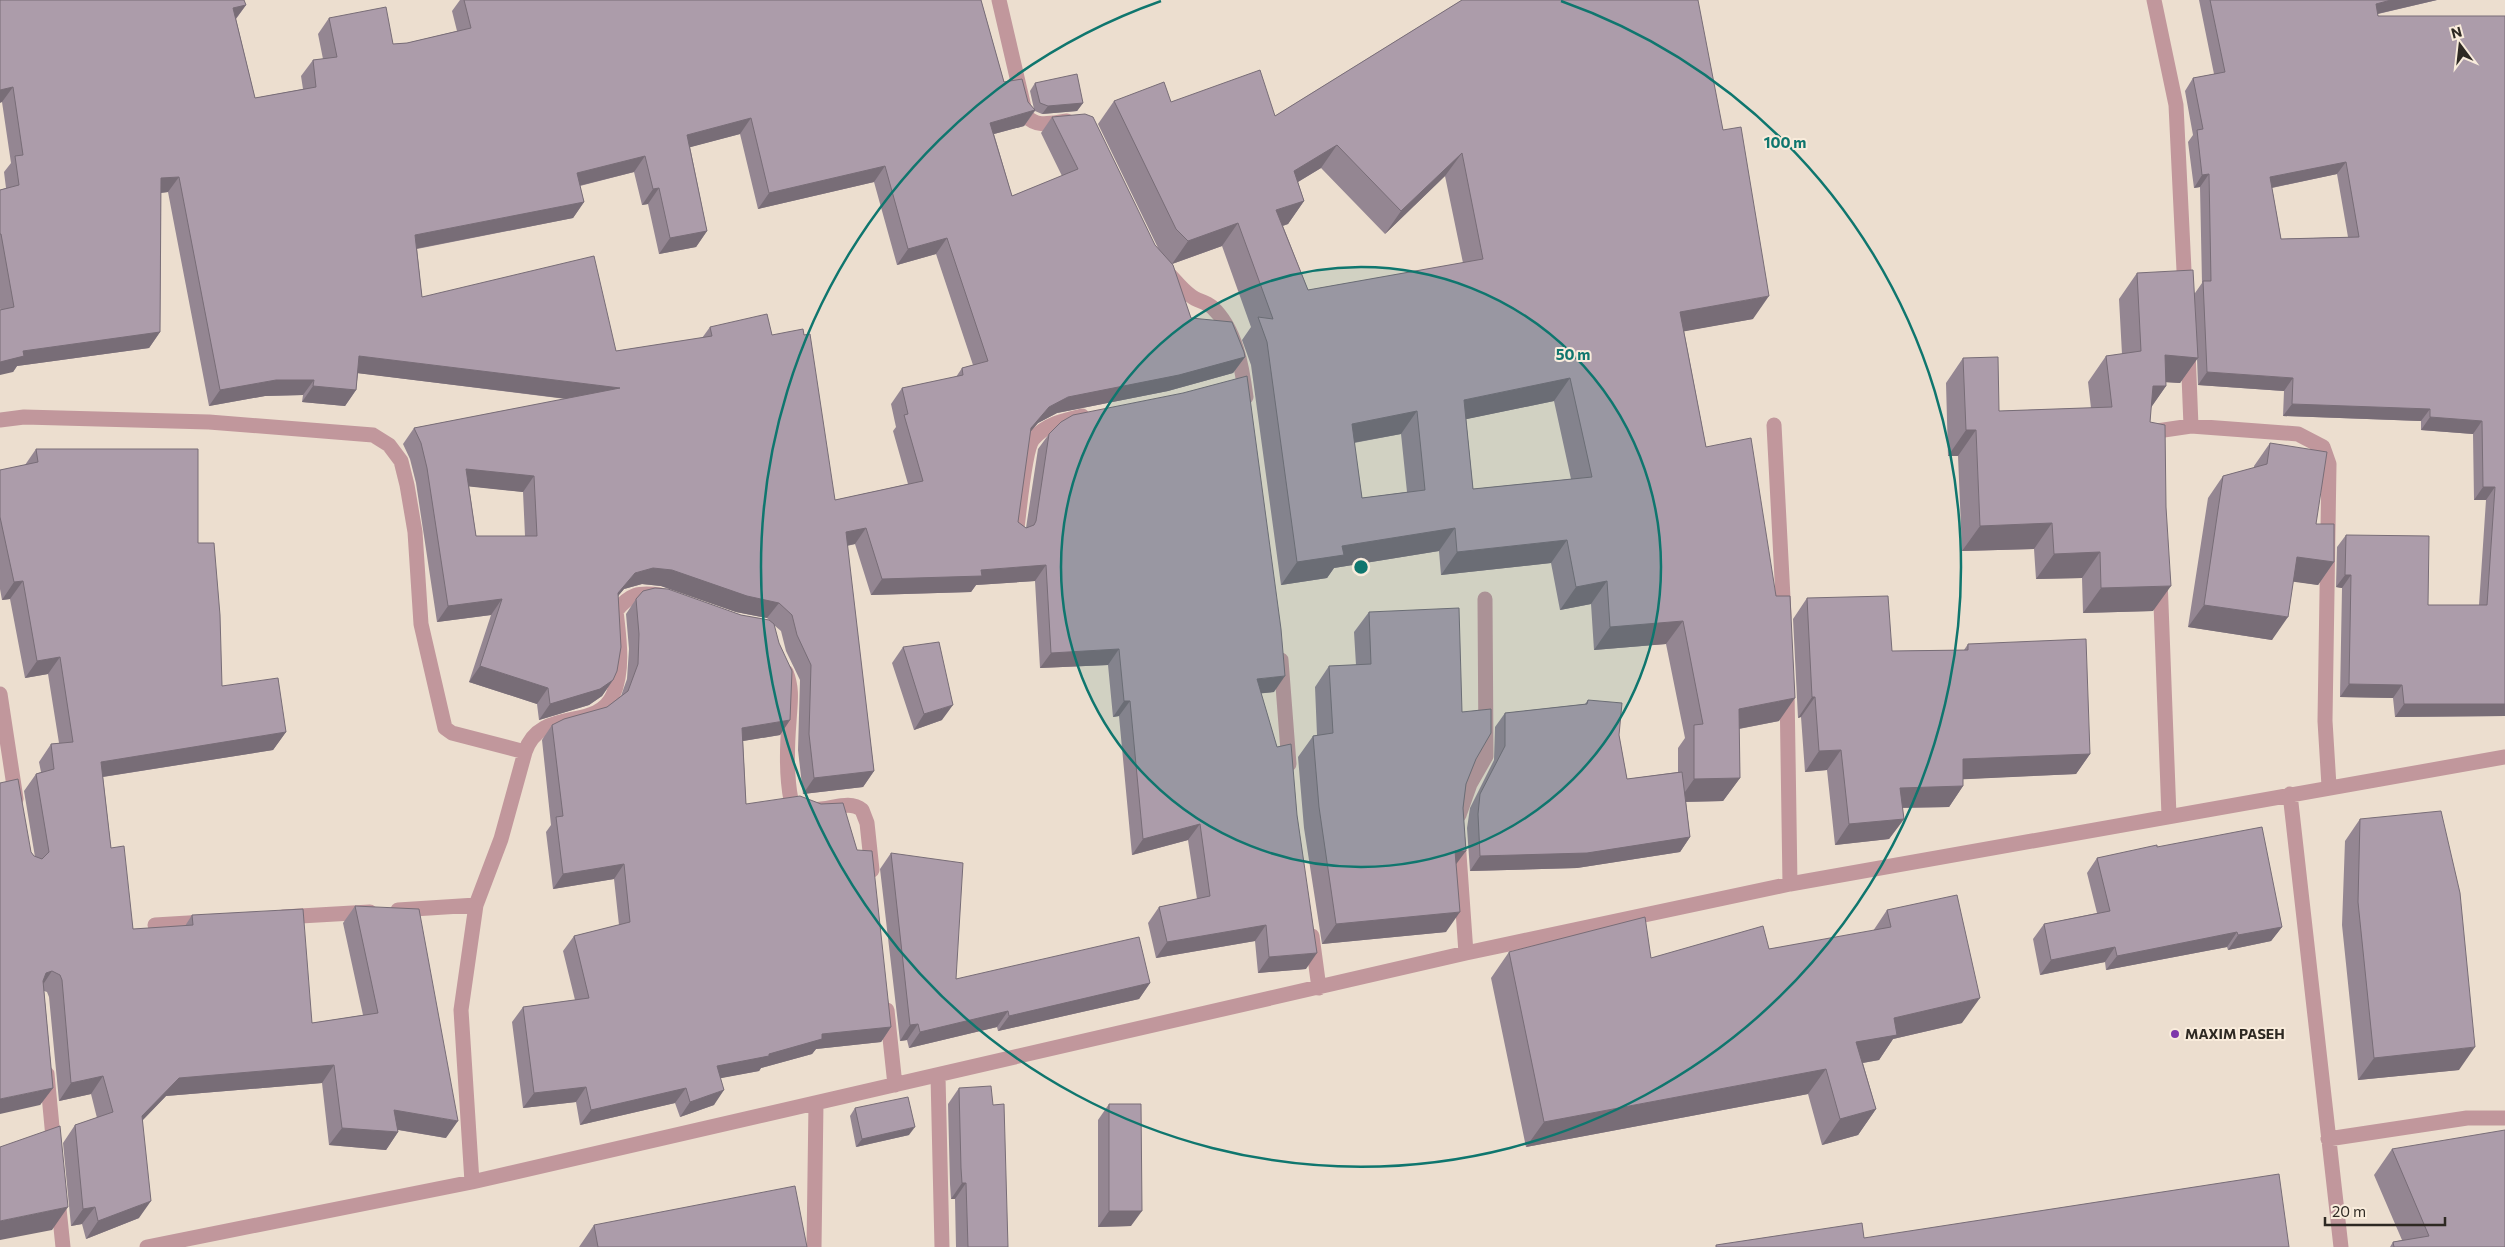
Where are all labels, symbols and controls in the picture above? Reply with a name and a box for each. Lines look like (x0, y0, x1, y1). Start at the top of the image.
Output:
north arrow (2435, 20, 2485, 70)
text: N (2449, 22, 2464, 42)
text: 100 m (1764, 133, 1806, 151)
text: 50 m (1556, 345, 1590, 363)
centre of rings (1352, 558, 1370, 576)
place label: MAXIM PASEH (2185, 1025, 2285, 1042)
marker: MAXIM PASEH (2169, 1028, 2181, 1040)
scale bar (2325, 1194, 2445, 1226)
text: 20 m (2332, 1202, 2366, 1220)

